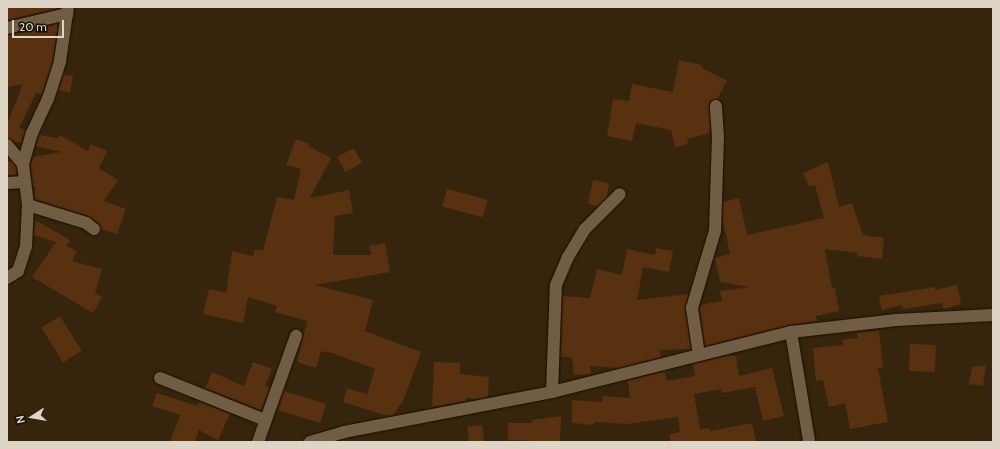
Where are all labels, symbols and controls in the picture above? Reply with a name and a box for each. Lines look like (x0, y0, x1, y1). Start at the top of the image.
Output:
scale bar (14, 12, 66, 38)
text: 20 m (19, 19, 47, 34)
north arrow (12, 397, 52, 437)
text: N (13, 414, 28, 425)

